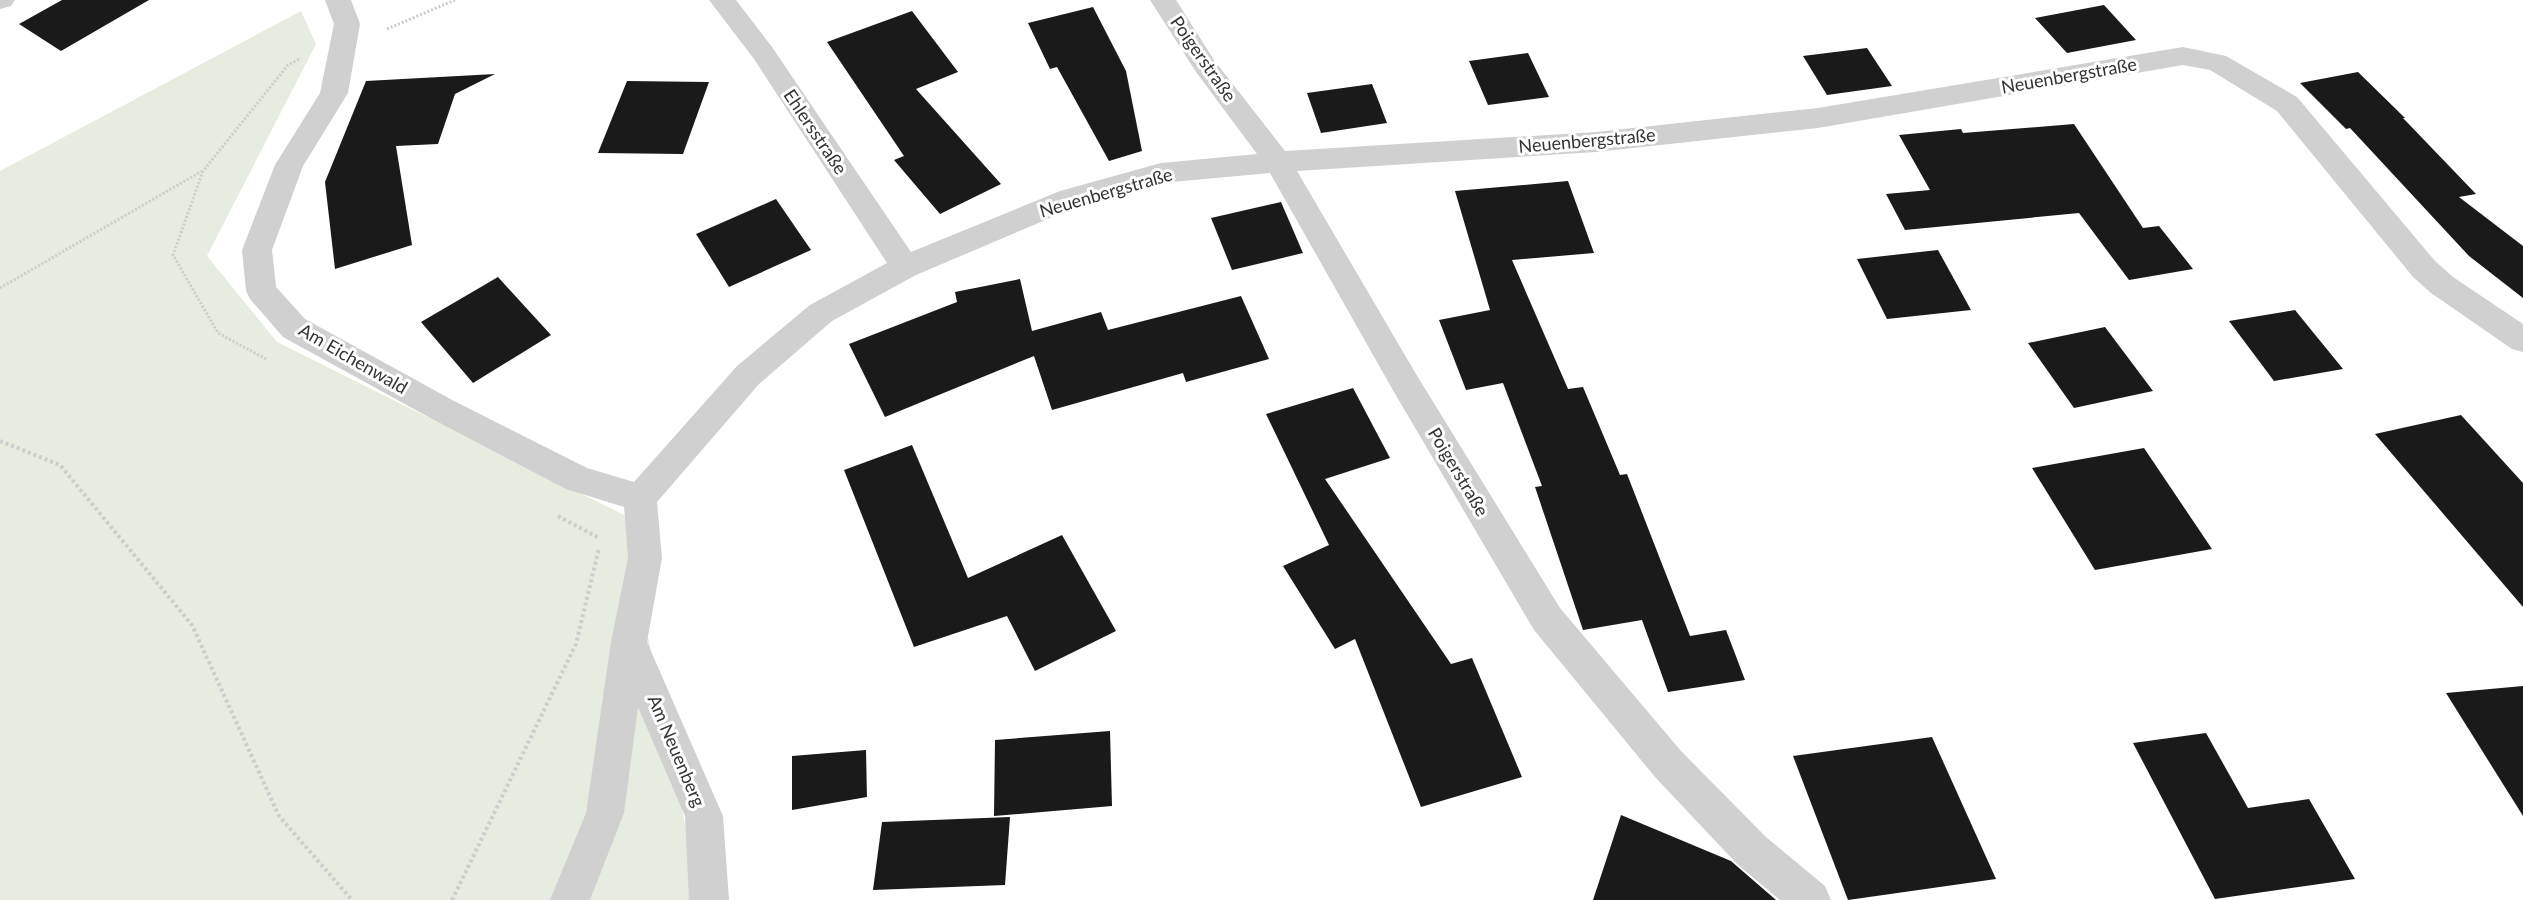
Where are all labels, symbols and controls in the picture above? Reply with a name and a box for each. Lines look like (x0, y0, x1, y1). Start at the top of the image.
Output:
street label: Poigerstraße (1166, 11, 1241, 106)
street label: Neuenbergstraße (1999, 52, 2138, 98)
street label: Ehlersstraße (779, 85, 852, 178)
street label: Neuenbergstraße (1518, 123, 1656, 157)
street label: Neuenbergstraße (1037, 163, 1175, 222)
street label: Am Eichenwald (295, 318, 412, 398)
street label: Poigerstraße (1424, 423, 1494, 520)
street label: Am Neuenberg (643, 691, 710, 810)

